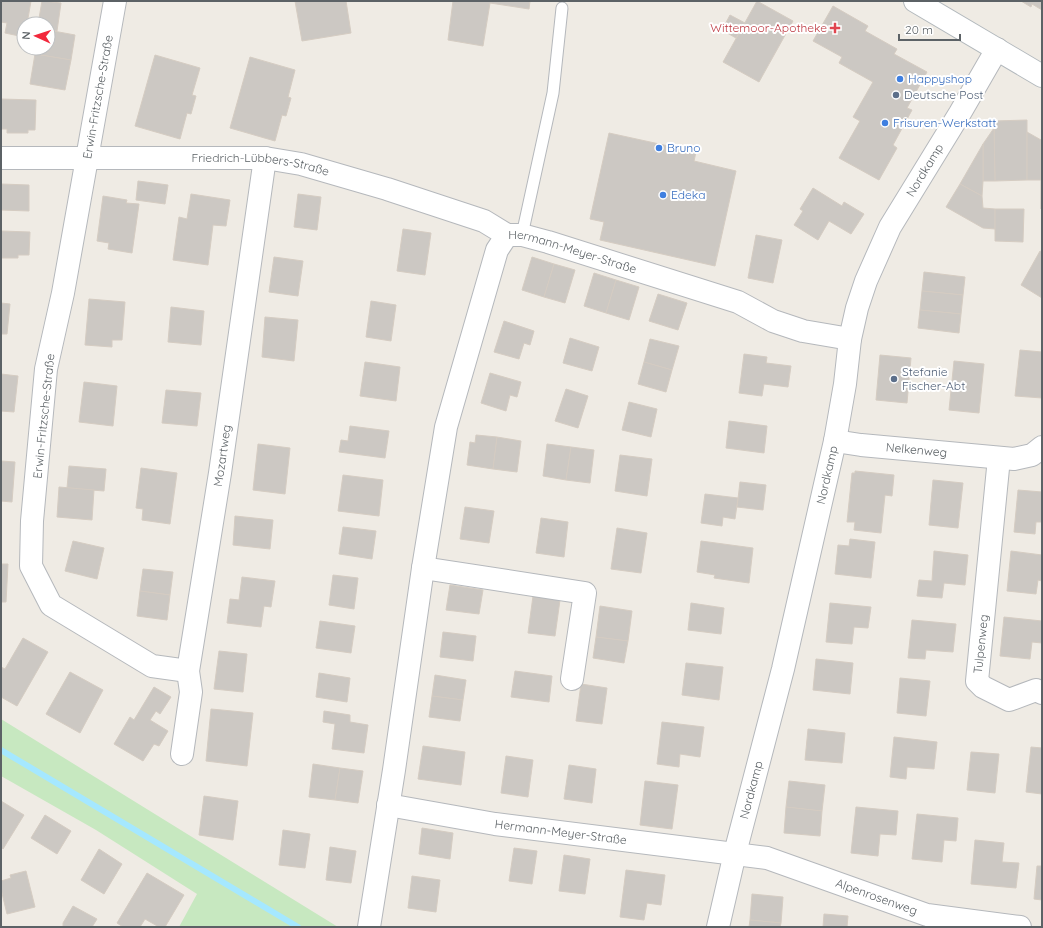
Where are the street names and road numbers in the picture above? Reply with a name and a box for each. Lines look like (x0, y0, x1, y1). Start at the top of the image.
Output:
street label: Erwin-Fritzsche-Straße (79, 34, 116, 160)
street label: Nordkamp (902, 141, 946, 199)
street label: Friedrich-Lübbers-Straße (191, 150, 331, 179)
street label: Hermann-Meyer-Straße (508, 227, 639, 277)
street label: Erwin-Fritzsche-Straße (29, 352, 58, 479)
street label: Mozartweg (210, 424, 234, 488)
street label: Nelkenweg (885, 439, 948, 460)
street label: Nordkamp (813, 444, 841, 506)
street label: Tulpenweg (970, 614, 991, 674)
street label: Nordkamp (736, 759, 766, 821)
street label: Hermann-Meyer-Straße (494, 816, 628, 847)
street label: Alpenrosenweg (834, 875, 920, 918)

